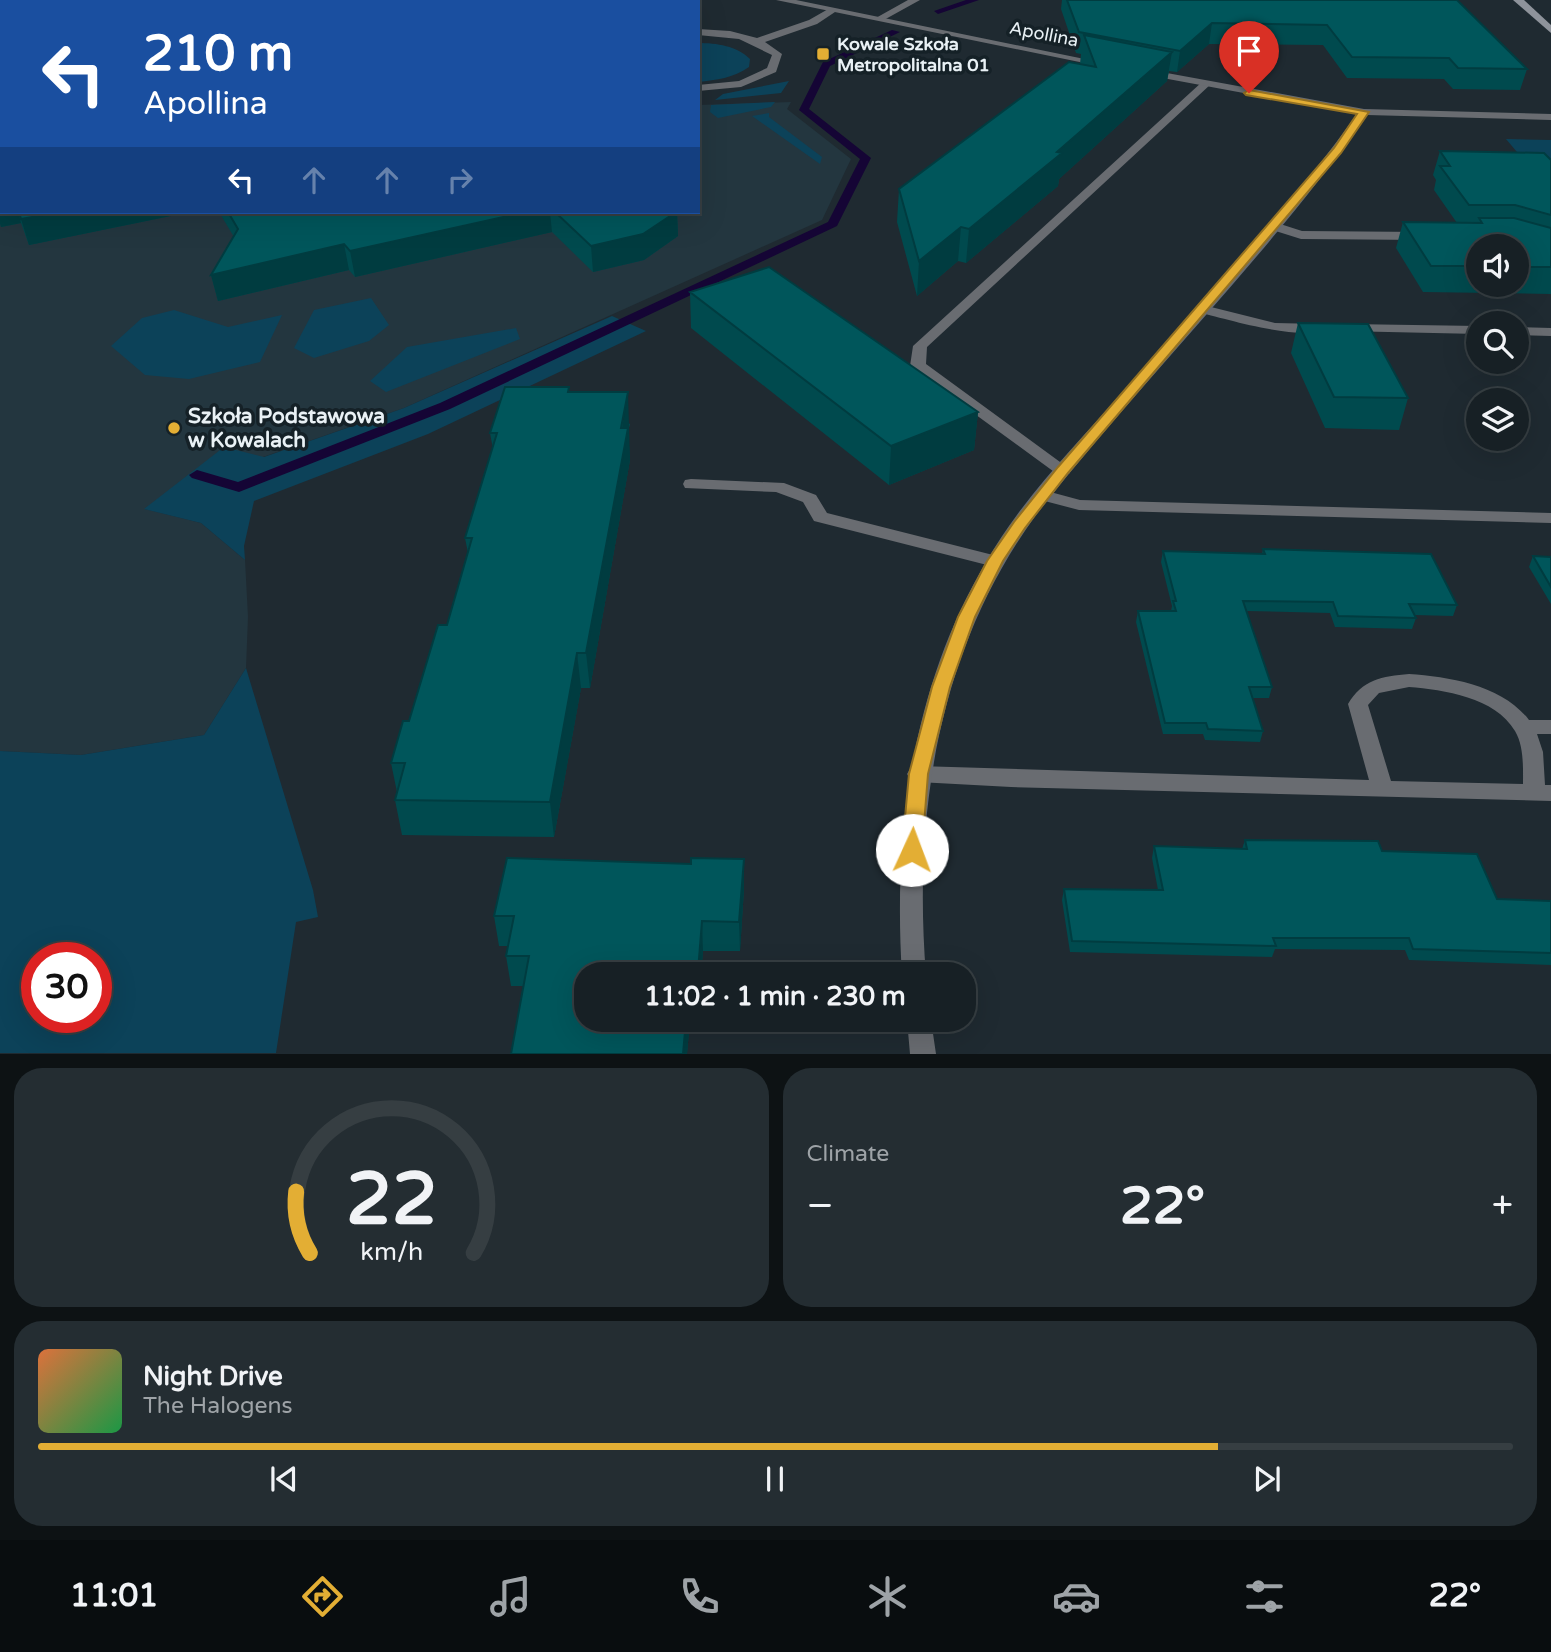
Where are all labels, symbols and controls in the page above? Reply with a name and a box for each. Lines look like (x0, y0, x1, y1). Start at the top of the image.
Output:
street label: Apollina (1007, 17, 1081, 51)
pin (1219, 21, 1279, 93)
text: 210 m (143, 25, 293, 84)
icon: left (28, 28, 119, 119)
icon: arrive (1230, 32, 1268, 70)
place label: Kowale Szkoła Metropolitalna 01 (837, 33, 990, 76)
marker: Kowale Szkoła Metropolitalna 01 (815, 46, 831, 62)
text: Apollina (143, 85, 268, 123)
icon: left (222, 161, 260, 199)
icon: ahead (295, 161, 333, 199)
icon: ahead (368, 161, 406, 199)
icon: right (441, 161, 479, 199)
map controls (1466, 234, 1529, 451)
button: sound (1466, 234, 1529, 297)
button: search (1466, 311, 1529, 374)
button: layers (1466, 388, 1529, 451)
place label: Szkoła Podstawowa w Kowalach (188, 404, 385, 453)
marker: Szkoła Podstawowa w Kowalach (166, 420, 182, 436)
position arrow (875, 813, 949, 887)
speed limit sign: 30 (21, 942, 112, 1033)
text: 11:02 · 1 min · 230 m (644, 981, 906, 1012)
text: Climate (807, 1140, 889, 1168)
text: 22 (346, 1157, 437, 1245)
text: 22° (1120, 1175, 1205, 1238)
text: − (807, 1183, 834, 1229)
text: + (1492, 1183, 1513, 1229)
text: km/h (360, 1237, 423, 1267)
text: Night Drive (143, 1361, 283, 1392)
text: The Halogens (143, 1392, 292, 1420)
icon: previous (265, 1460, 303, 1498)
icon: pause (756, 1460, 794, 1498)
icon: next (1248, 1460, 1286, 1498)
icon: directions (298, 1572, 347, 1621)
icon: music (486, 1572, 535, 1621)
icon: phone (675, 1572, 724, 1621)
icon: climate (863, 1572, 912, 1621)
icon: car (1052, 1572, 1101, 1621)
icon: filters (1240, 1572, 1289, 1621)
text: 11:01 (70, 1577, 158, 1615)
text: 22° (1429, 1577, 1481, 1615)

